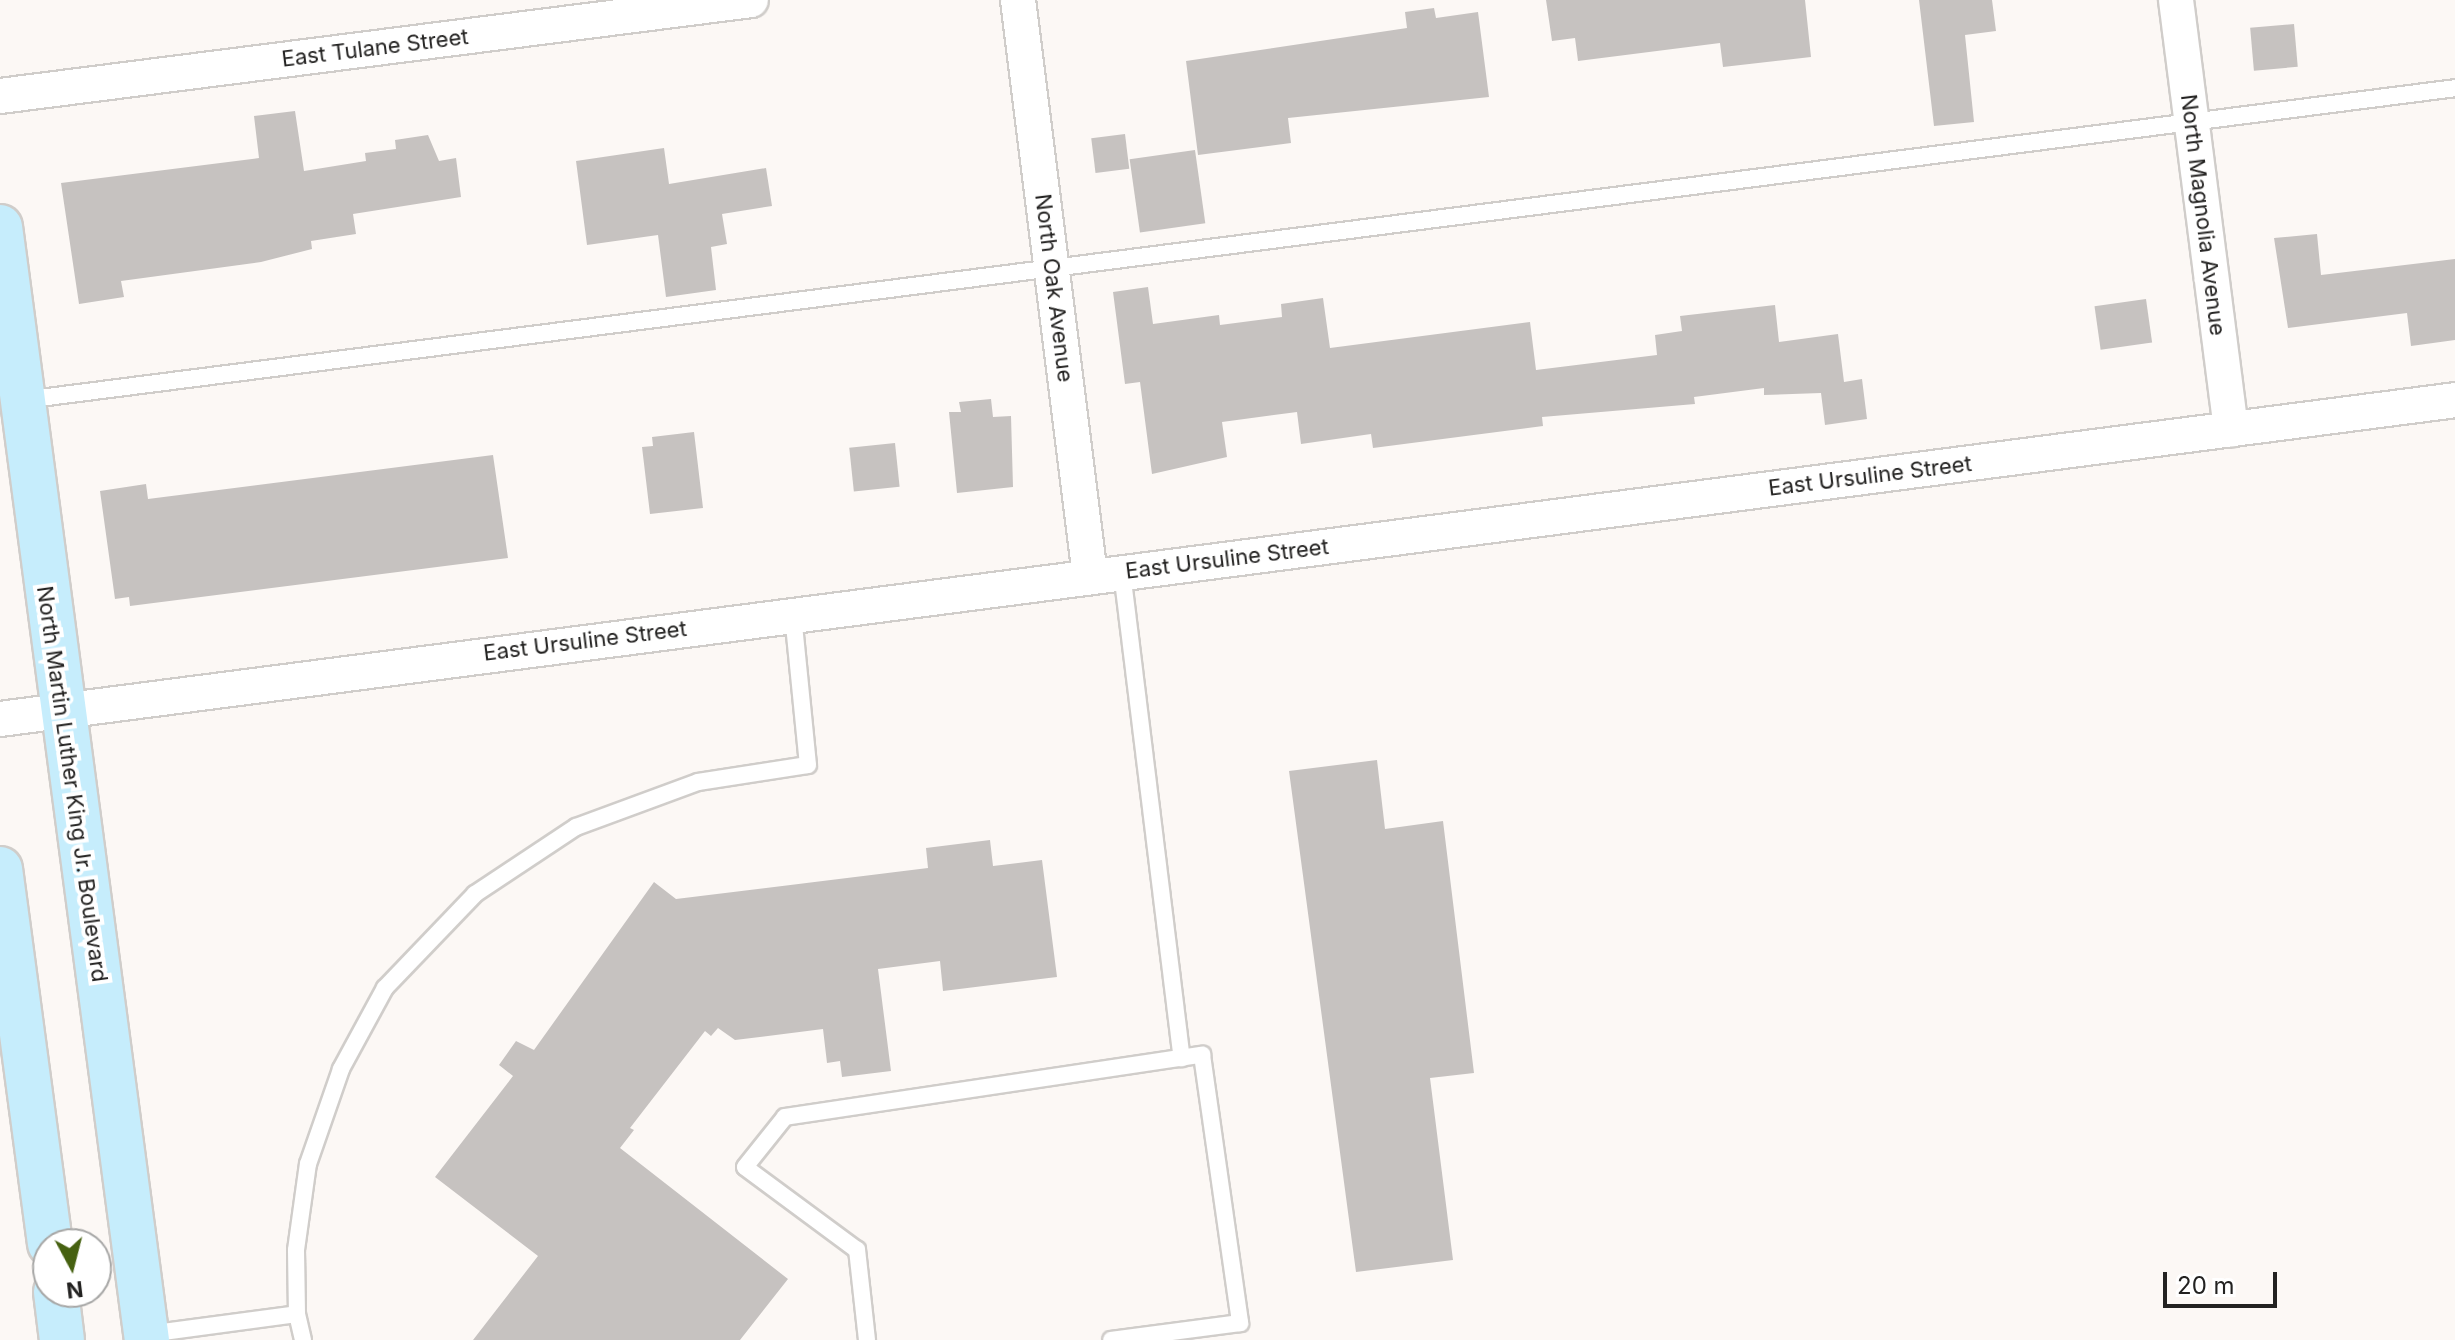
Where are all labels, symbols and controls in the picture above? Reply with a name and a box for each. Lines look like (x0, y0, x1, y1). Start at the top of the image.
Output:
street label: East Tulane Street (280, 23, 470, 73)
street label: North Magnolia Avenue (2175, 93, 2231, 337)
street label: North Oak Avenue (1029, 192, 1079, 384)
street label: East Ursuline Street (1767, 450, 1973, 502)
street label: East Ursuline Street (1124, 533, 1330, 585)
street label: North Martin Luther King Jr. Boulevard (31, 584, 113, 984)
street label: East Ursuline Street (482, 615, 688, 667)
north arrow (32, 1228, 112, 1308)
scale bar (2167, 1256, 2281, 1306)
text: 20 m (2177, 1271, 2235, 1300)
text: N (65, 1276, 85, 1304)

